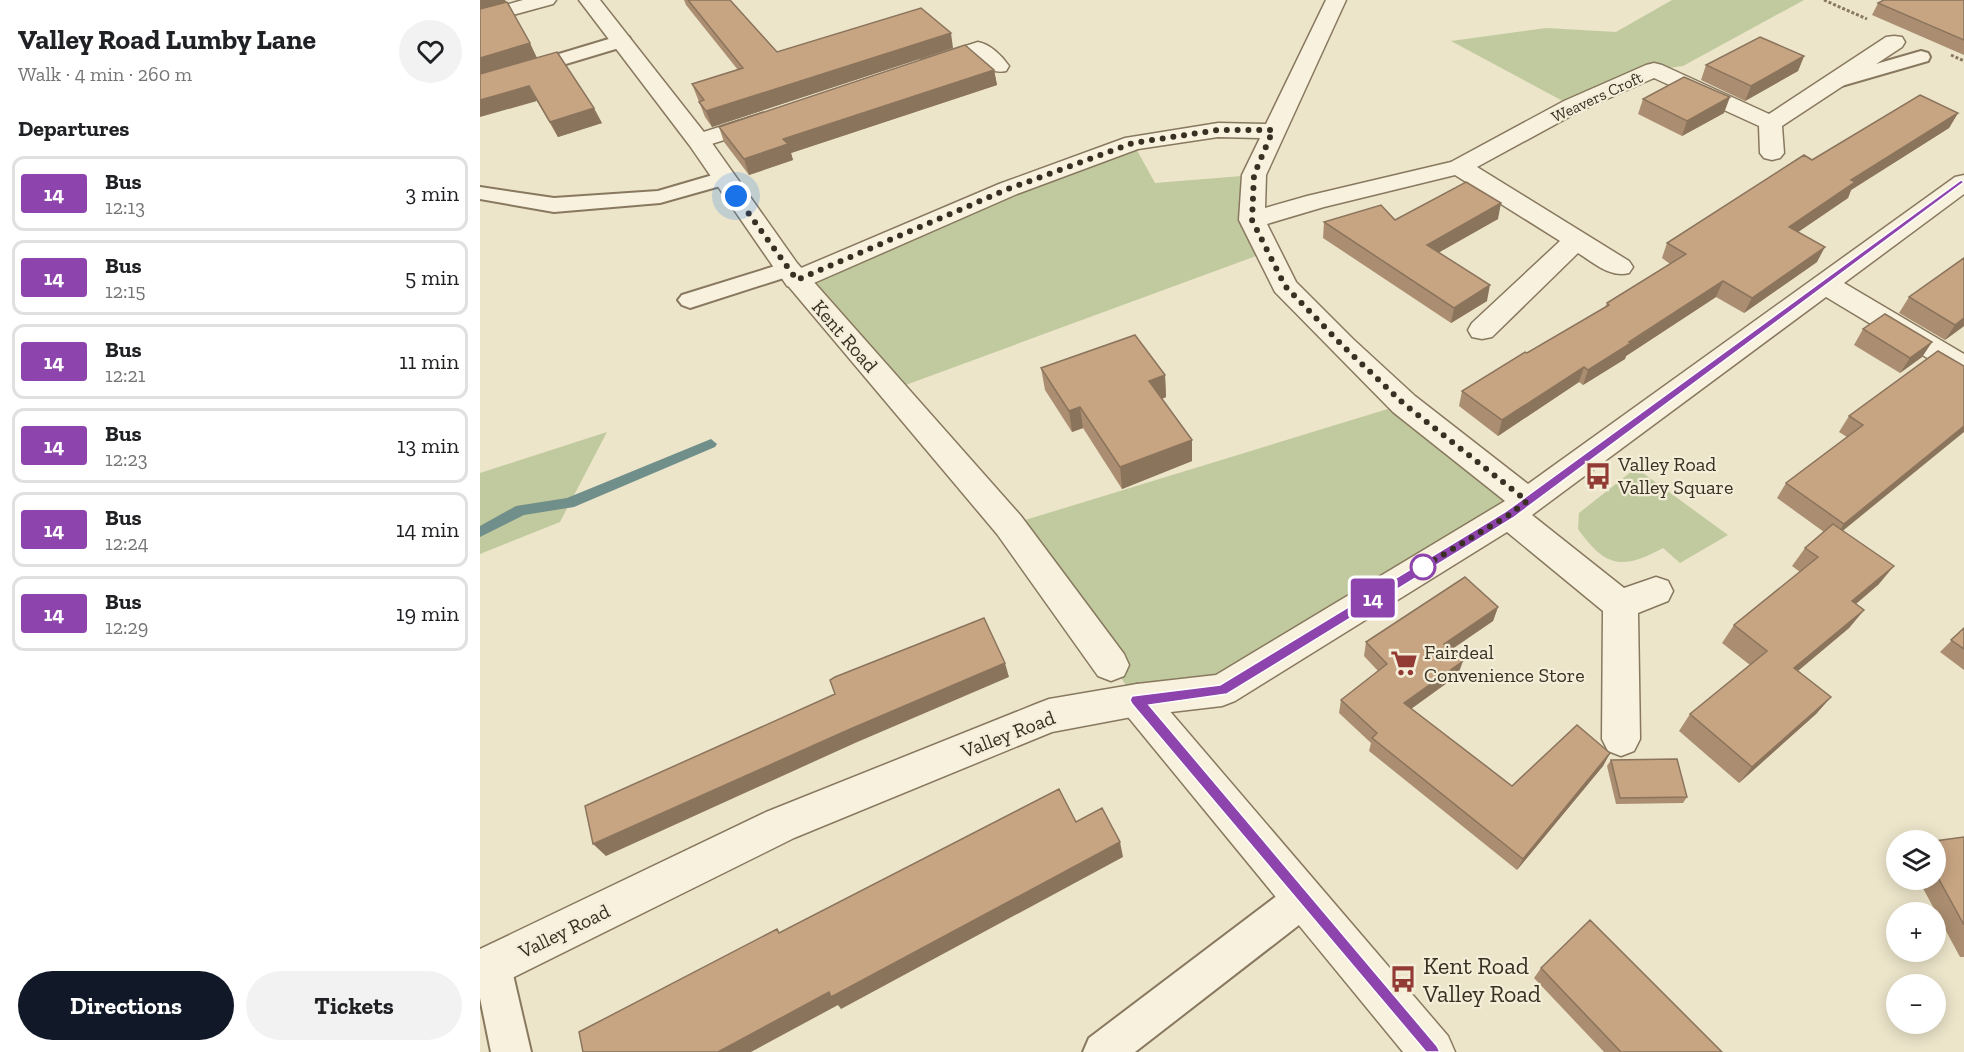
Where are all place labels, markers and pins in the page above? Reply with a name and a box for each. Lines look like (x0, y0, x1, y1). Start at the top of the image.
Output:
place label: Valley Road Valley Square (1617, 452, 1733, 499)
bus stop icon: Valley Road Valley Square (1583, 461, 1613, 491)
unlabelled marker (1410, 554, 1436, 580)
place label: Fairdeal Convenience Store (1424, 640, 1585, 687)
supermarket icon: Fairdeal Convenience Store (1389, 648, 1419, 678)
place label: Kent Road Valley Road (1422, 951, 1541, 1008)
bus stop icon: Kent Road Valley Road (1388, 964, 1418, 994)

